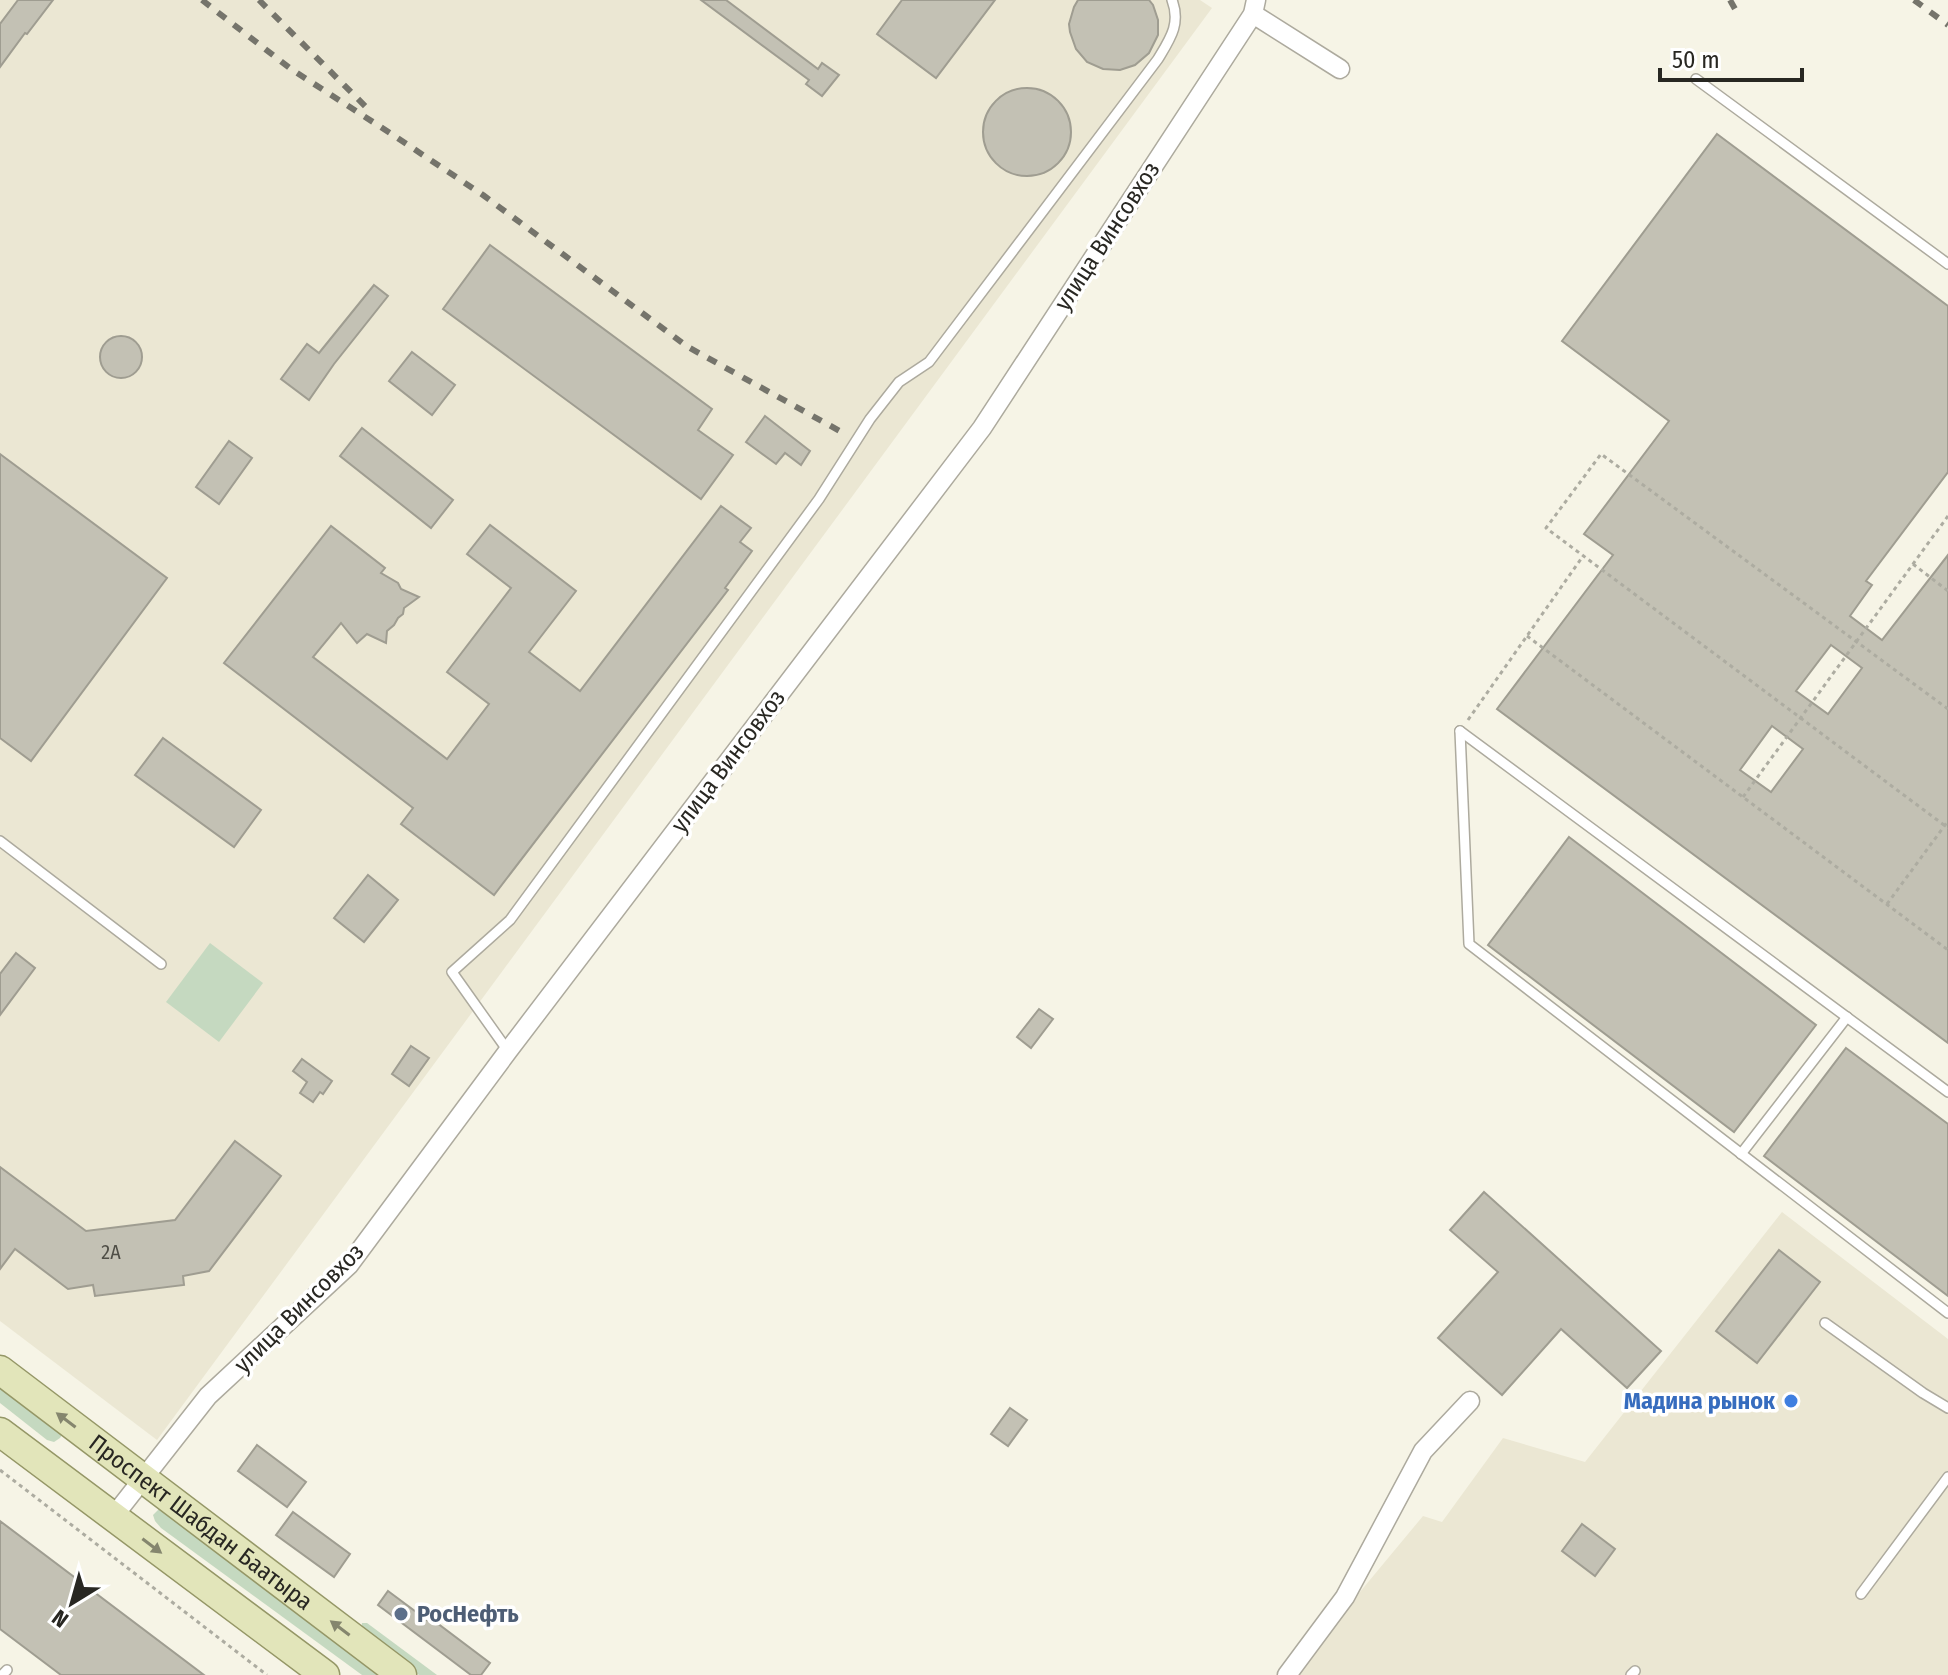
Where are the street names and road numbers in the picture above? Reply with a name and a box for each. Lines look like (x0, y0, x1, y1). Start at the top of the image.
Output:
street label: улица Винсовхоз (1049, 156, 1165, 316)
street label: улица Винсовхоз (665, 684, 791, 838)
street label: улица Винсовхоз (228, 1237, 370, 1379)
street label: Проспект Шабдан Баатыра (84, 1429, 318, 1616)

